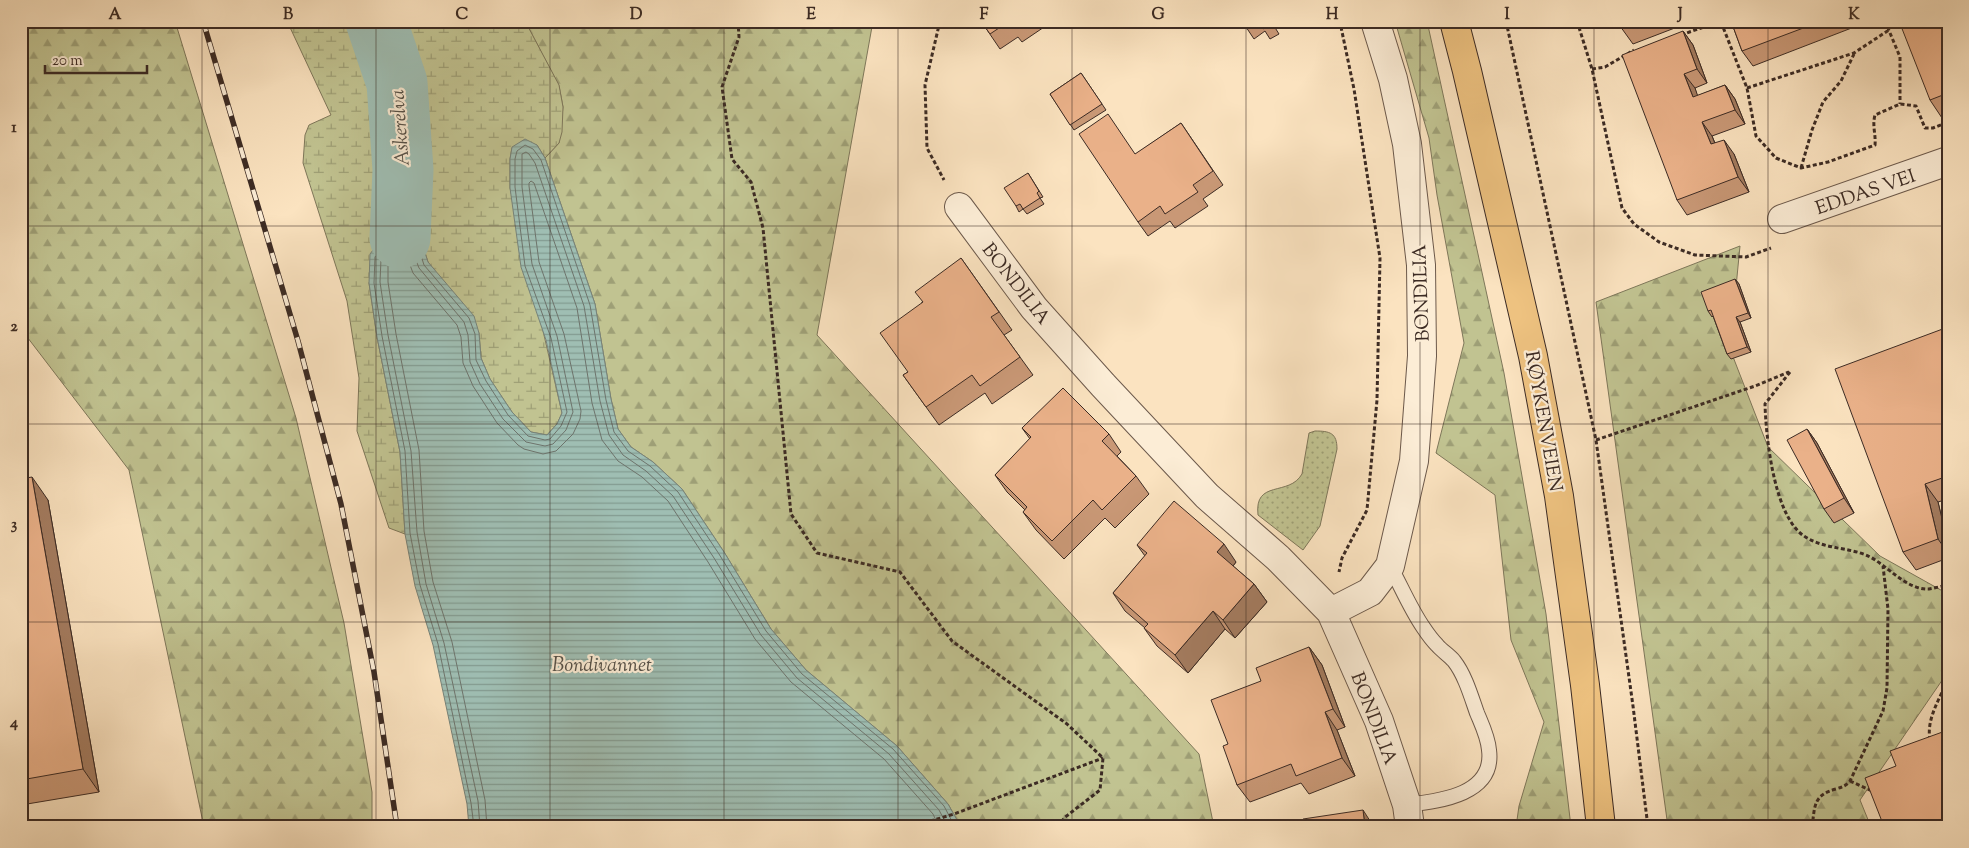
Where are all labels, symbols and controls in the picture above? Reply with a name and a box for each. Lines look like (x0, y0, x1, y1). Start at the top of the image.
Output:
text: A (109, 4, 122, 27)
text: B (283, 4, 293, 27)
text: C (456, 4, 469, 27)
text: D (630, 4, 643, 27)
text: E (806, 4, 816, 27)
text: F (980, 4, 989, 27)
text: G (1151, 4, 1165, 27)
text: H (1326, 4, 1339, 27)
text: I (1504, 4, 1510, 27)
text: J (1676, 4, 1683, 27)
text: K (1848, 4, 1860, 27)
scale bar (45, 42, 148, 74)
text: 20 m (52, 51, 83, 72)
water label: Askerelva (384, 89, 419, 167)
text: 1 (11, 117, 17, 140)
street label: EDDAS VEI (1812, 164, 1919, 223)
street label: BONDILIA (974, 238, 1056, 332)
street label: BONDILIA (1407, 243, 1438, 342)
text: 2 (10, 316, 18, 339)
street label: RØYKENVEIEN (1517, 349, 1568, 494)
text: 3 (11, 514, 18, 537)
water label: Bondivannet (552, 652, 652, 681)
street label: BONDILIA (1343, 669, 1403, 770)
text: 4 (9, 712, 18, 735)

